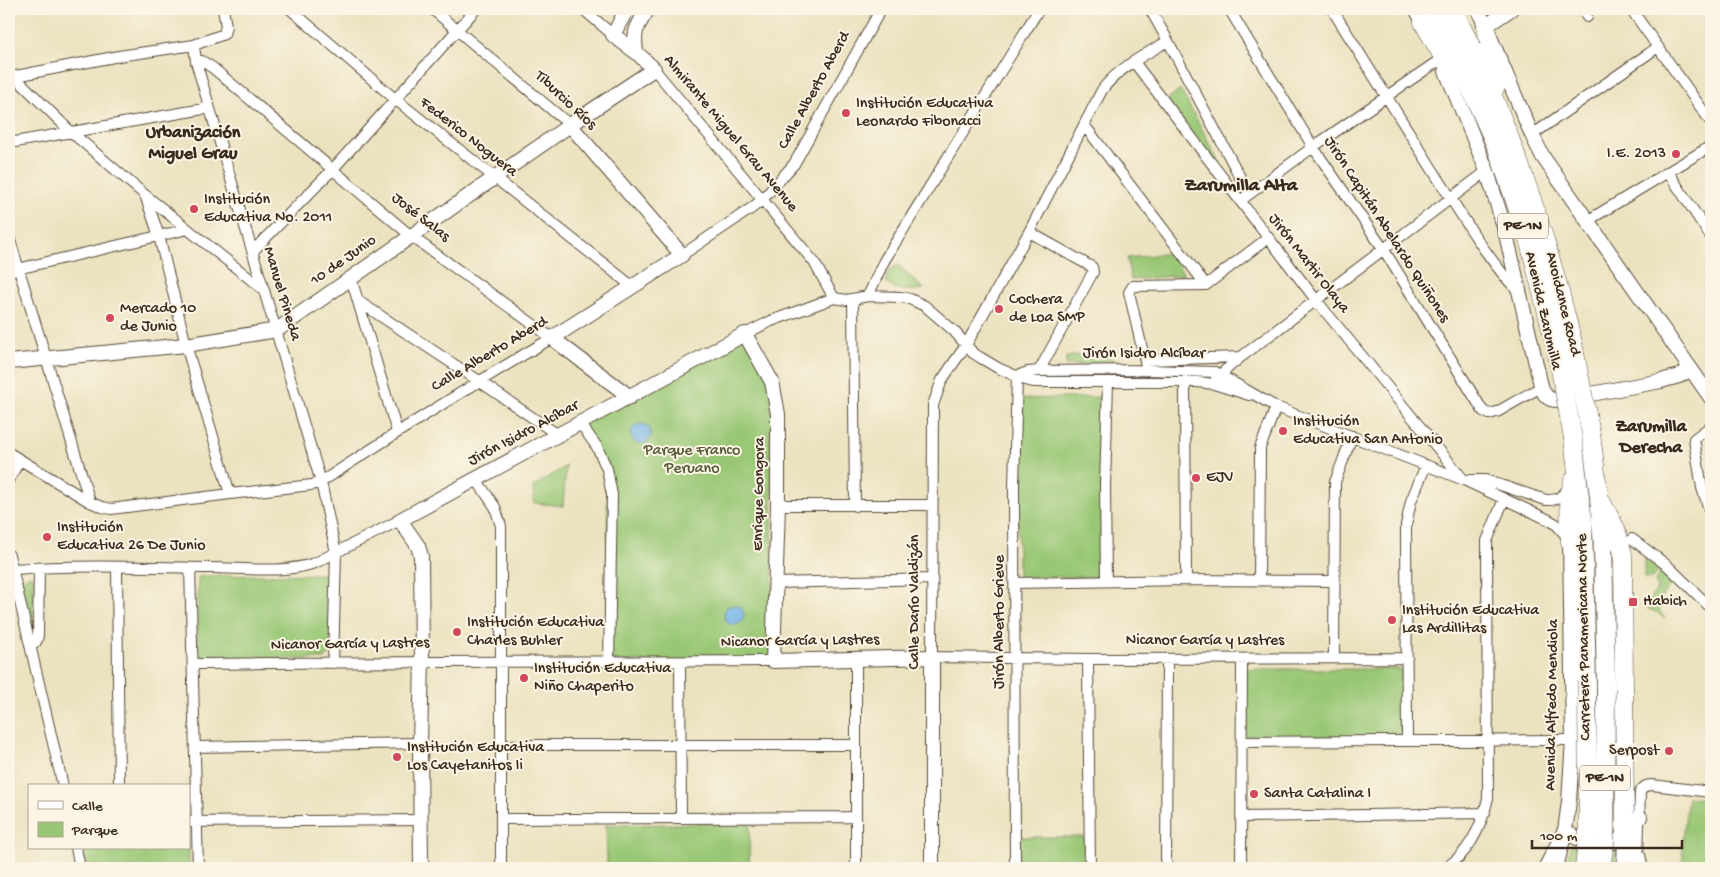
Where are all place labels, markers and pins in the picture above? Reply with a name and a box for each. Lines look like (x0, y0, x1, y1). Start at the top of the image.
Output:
place label: Institución Educativa Leonardo Fibonacci (856, 95, 994, 132)
marker: Institución Educativa Leonardo Fibonacci (840, 107, 852, 119)
place label: I.E. 2013 (1607, 145, 1666, 164)
marker: I.E. 2013 (1670, 148, 1682, 160)
place label: Institución Educativa No. 2011 (204, 191, 332, 228)
marker: Institución Educativa No. 2011 (188, 203, 200, 215)
place label: Cochera de Loa SMP (1009, 291, 1085, 328)
place label: Mercado 10 de Junio (120, 300, 196, 337)
marker: Cochera de Loa SMP (993, 303, 1005, 315)
marker: Mercado 10 de Junio (104, 312, 116, 324)
place label: Institución Educativa San Antonio (1293, 413, 1443, 450)
marker: Institución Educativa San Antonio (1277, 425, 1289, 437)
place label: EJV (1206, 469, 1233, 488)
marker: EJV (1190, 472, 1202, 484)
place label: Institución Educativa 26 De Junio (57, 519, 205, 556)
marker: Institución Educativa 26 De Junio (41, 531, 53, 543)
place label: Habich (1643, 593, 1687, 612)
marker: Habich (1627, 596, 1639, 608)
place label: Institución Educativa Las Ardillitas (1402, 602, 1540, 639)
place label: Institución Educativa Charles Buhler (467, 614, 605, 651)
marker: Institución Educativa Las Ardillitas (1386, 614, 1398, 626)
marker: Institución Educativa Charles Buhler (451, 626, 463, 638)
place label: Institución Educativa Niño Chaperito (534, 660, 672, 697)
marker: Institución Educativa Niño Chaperito (518, 672, 530, 684)
place label: Institución Educativa Los Cayetanitos Ii (407, 739, 545, 776)
place label: Serpost (1609, 742, 1660, 761)
marker: Serpost (1663, 745, 1675, 757)
marker: Institución Educativa Los Cayetanitos Ii (391, 751, 403, 763)
place label: Santa Catalina I (1264, 785, 1371, 804)
marker: Santa Catalina I (1248, 788, 1260, 800)

